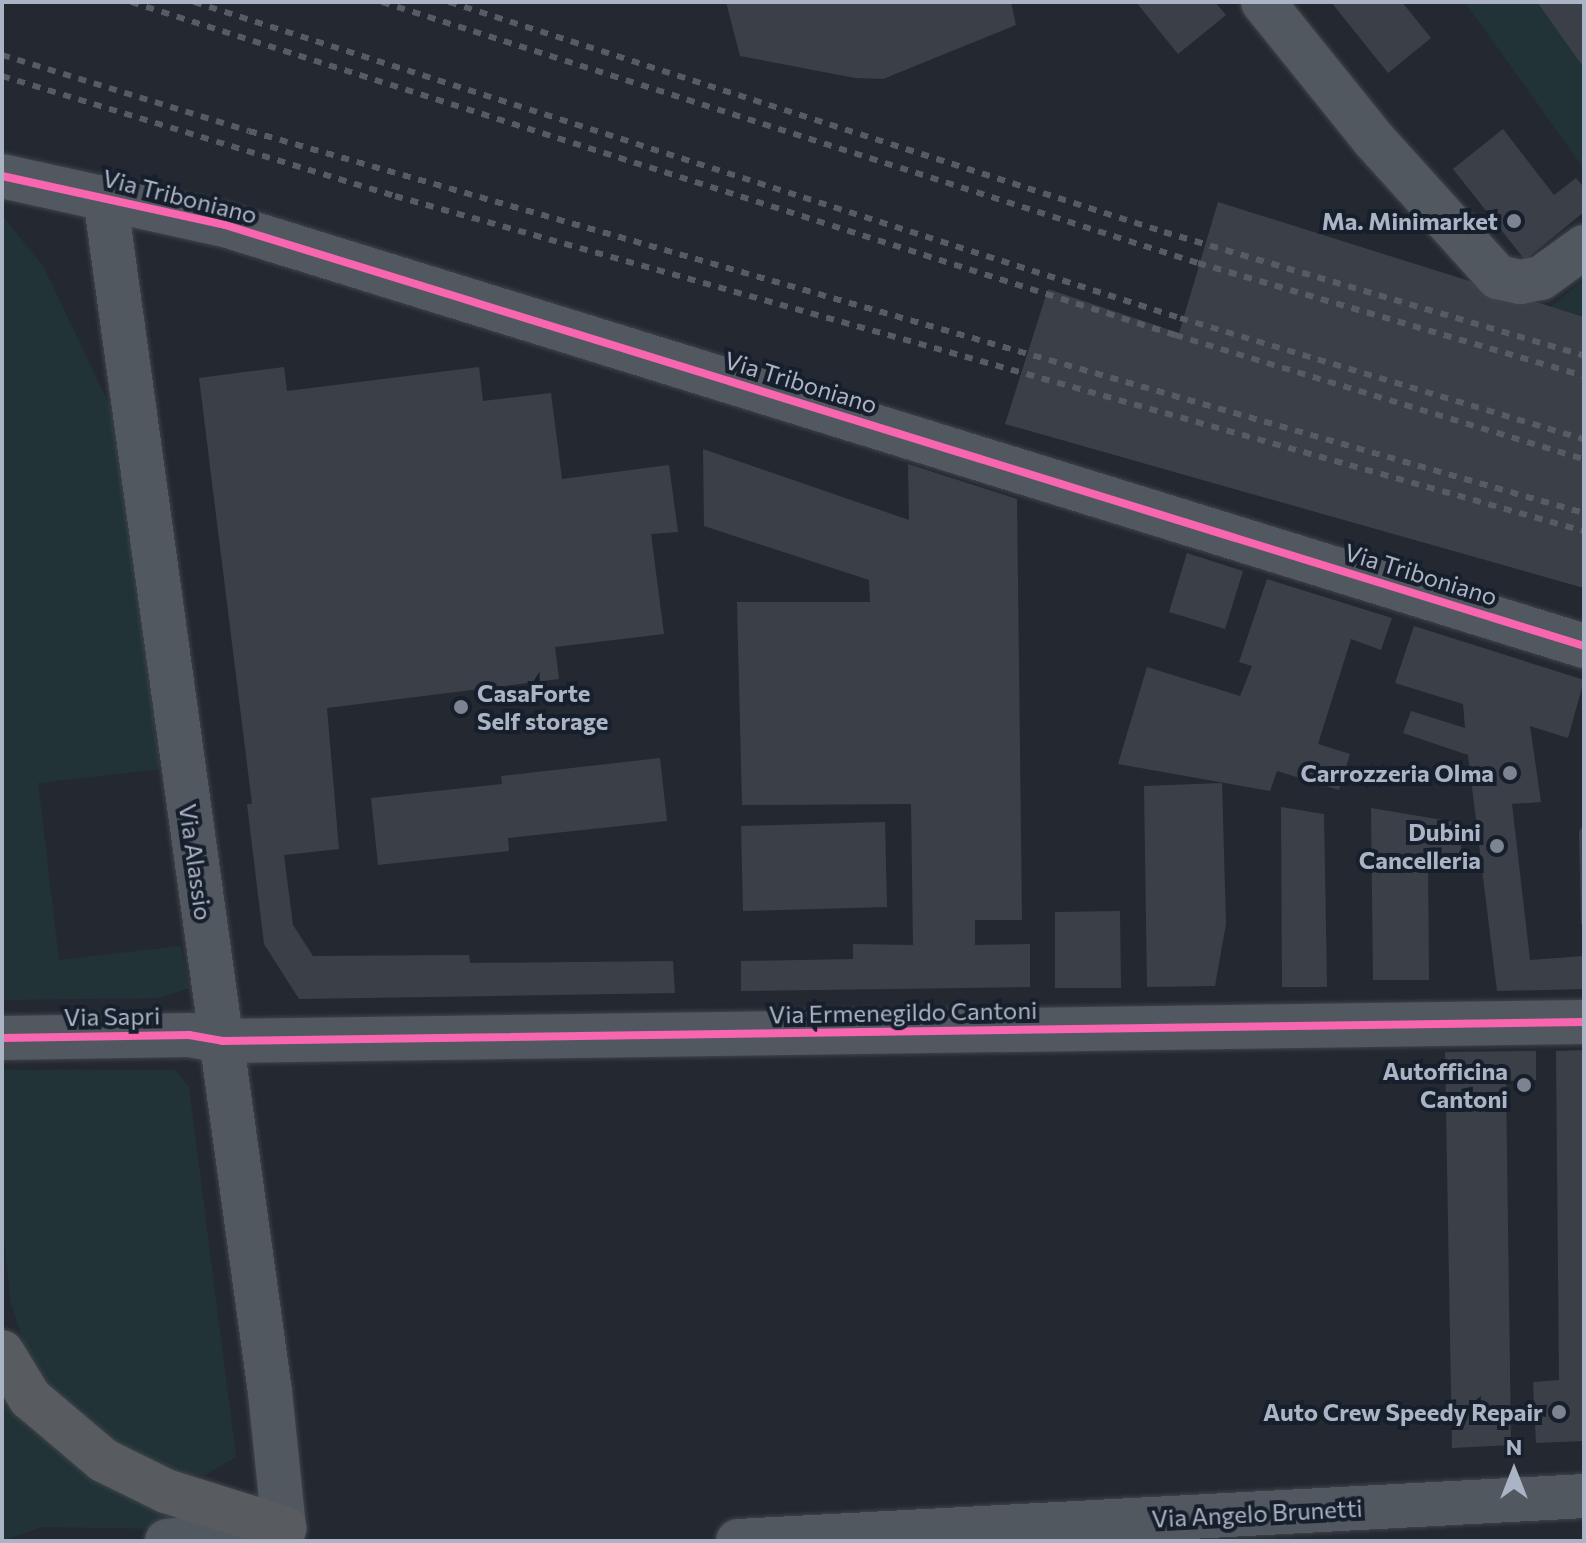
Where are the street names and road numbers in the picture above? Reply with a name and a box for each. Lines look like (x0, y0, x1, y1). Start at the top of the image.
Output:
street label: Via Triboniano (100, 163, 260, 229)
street label: Via Triboniano (721, 345, 881, 419)
street label: Via Triboniano (1341, 537, 1501, 611)
street label: Via Alassio (174, 802, 218, 922)
street label: Via Ermenegildo Cantoni (769, 995, 1037, 1029)
street label: Via Sapri (64, 1001, 160, 1031)
street label: Via Angelo Brunetti (1151, 1493, 1363, 1533)

